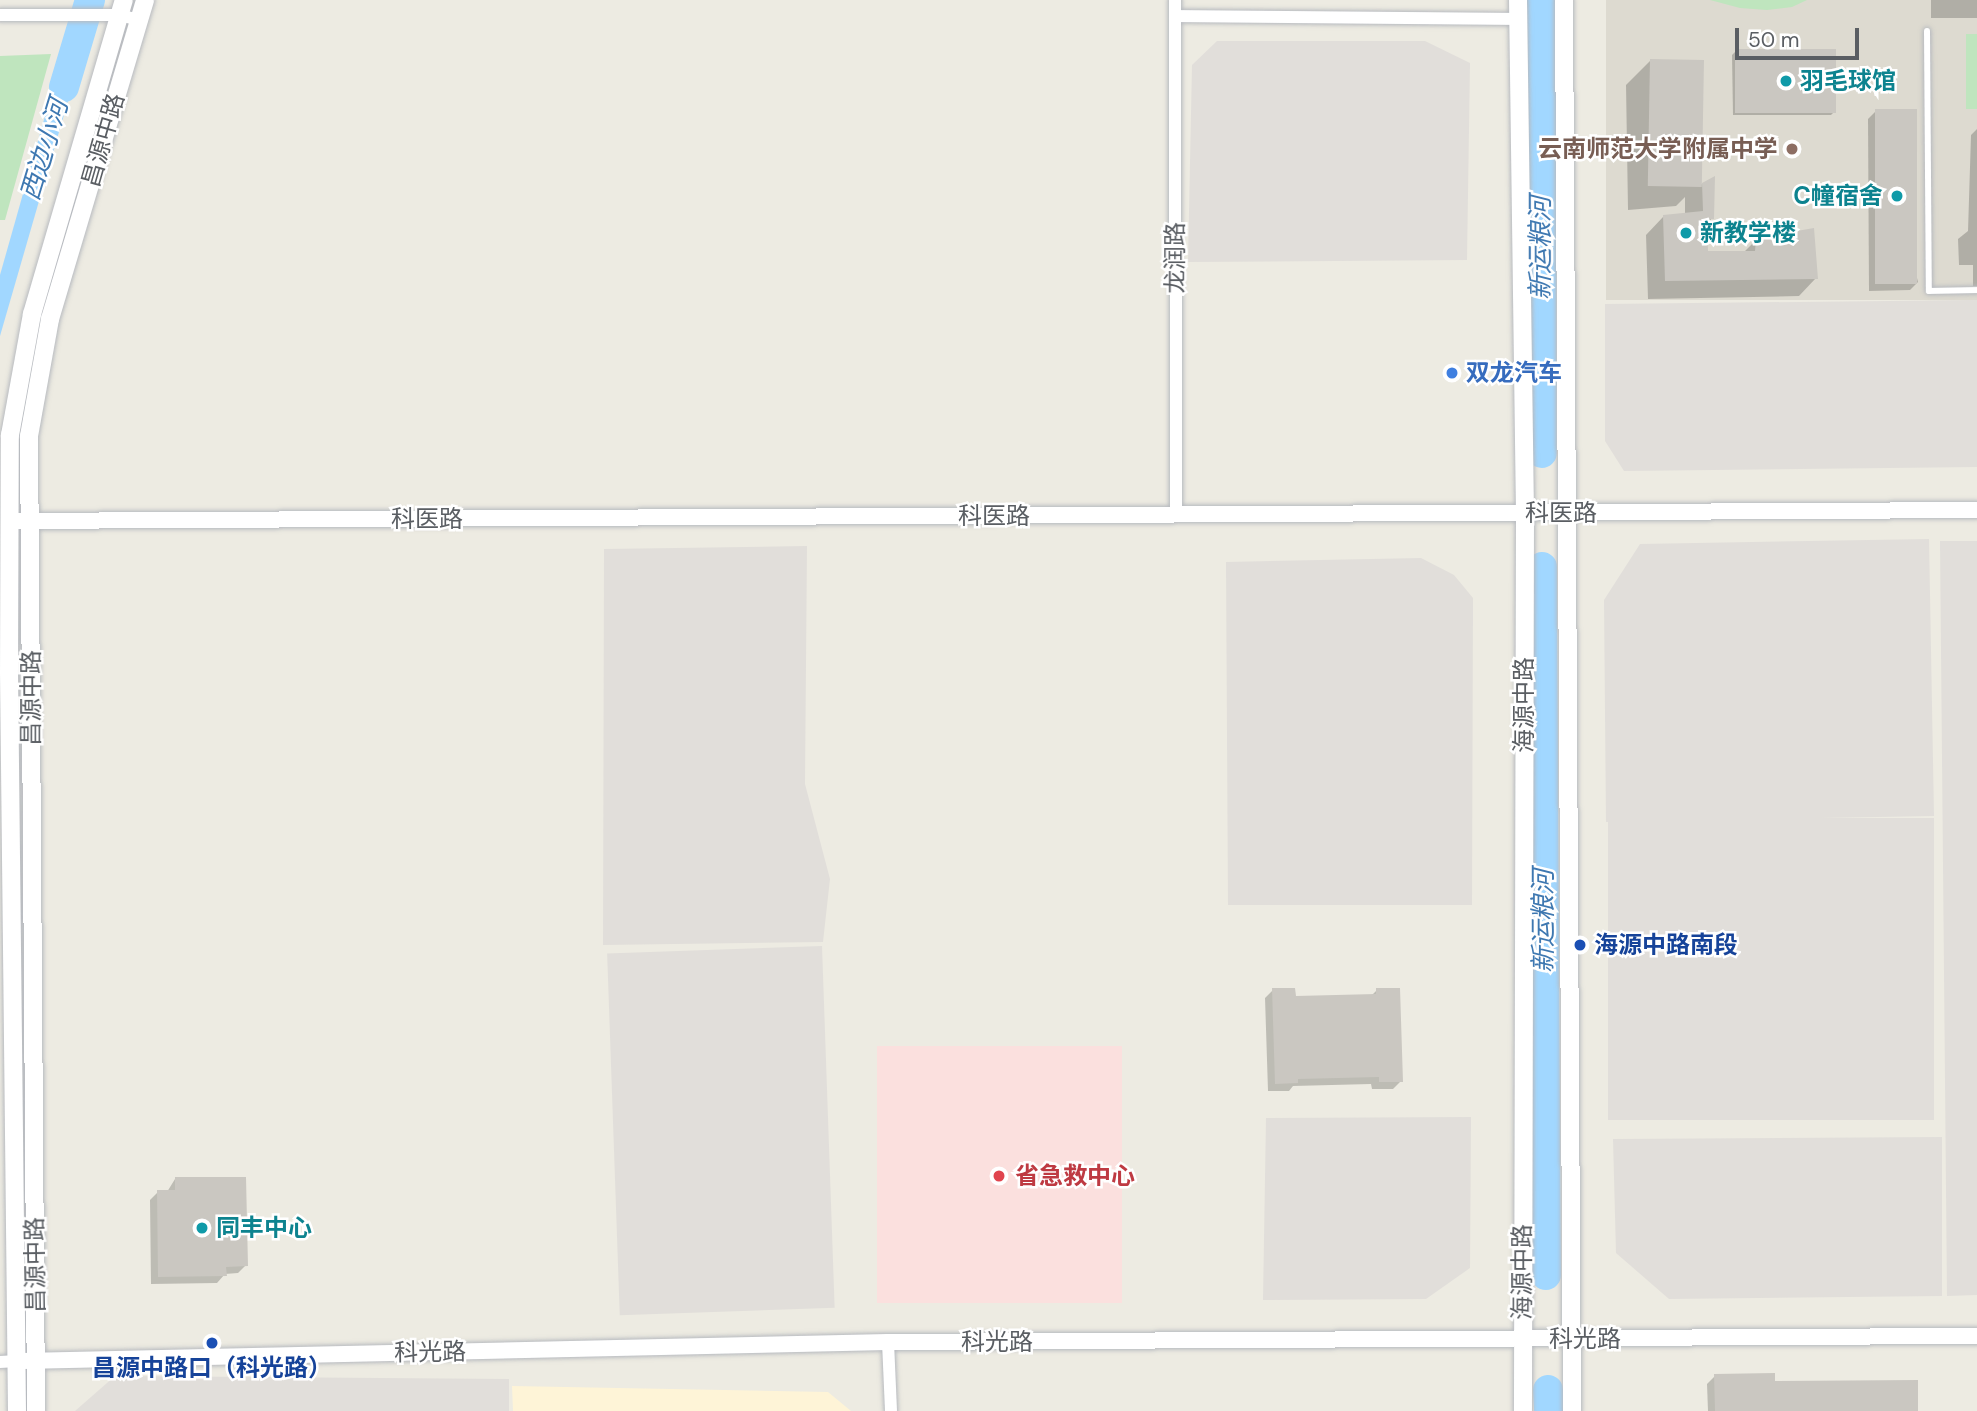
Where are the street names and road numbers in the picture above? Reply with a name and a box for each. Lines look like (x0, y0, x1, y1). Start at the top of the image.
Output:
street label: 昌源中路 (76, 90, 130, 190)
street label: 龙润路 (1161, 222, 1189, 294)
street label: 科医路 (1525, 499, 1597, 527)
street label: 科医路 (958, 502, 1030, 530)
street label: 科医路 (391, 505, 463, 533)
street label: 昌源中路 (17, 650, 45, 746)
street label: 海源中路 (1510, 657, 1538, 753)
street label: 昌源中路 (20, 1217, 50, 1313)
street label: 海源中路 (1508, 1224, 1536, 1320)
street label: 科光路 (1549, 1325, 1621, 1353)
street label: 科光路 (961, 1328, 1033, 1356)
street label: 科光路 (394, 1337, 466, 1367)

